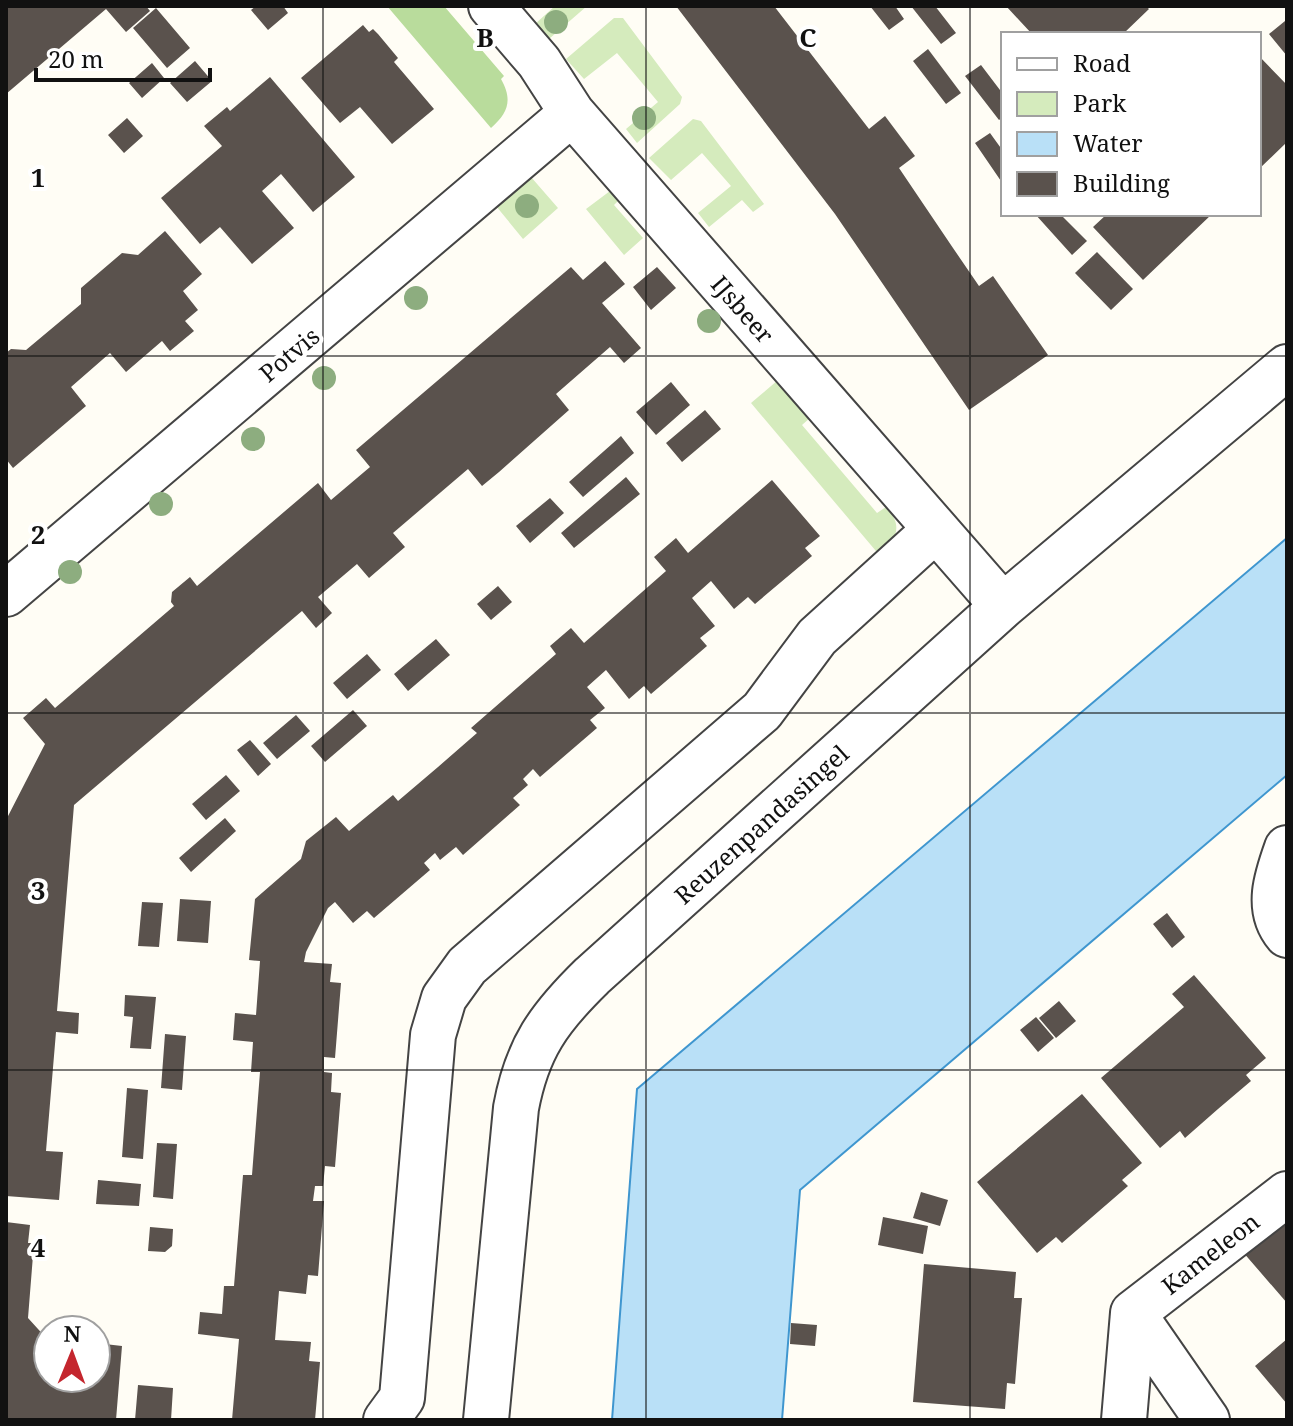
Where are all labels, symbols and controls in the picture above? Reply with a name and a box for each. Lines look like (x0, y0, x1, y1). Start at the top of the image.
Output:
text: B (476, 19, 494, 55)
text: C (799, 19, 817, 55)
scale bar (36, 32, 210, 82)
legend (1001, 32, 1261, 216)
text: 20 m (48, 42, 104, 75)
text: Road (1073, 46, 1131, 79)
text: Park (1073, 86, 1127, 119)
text: Water (1073, 126, 1143, 159)
text: 1 (31, 159, 45, 195)
text: Building (1073, 166, 1170, 199)
street label: IJsbeer (704, 268, 782, 350)
street label: Potvis (252, 319, 326, 389)
text: 2 (31, 516, 45, 552)
street label: Reuzenpandasingel (667, 737, 856, 911)
text: 3 (31, 872, 45, 908)
street label: Kameleon (1154, 1204, 1266, 1302)
text: 4 (31, 1229, 46, 1265)
north arrow (32, 1314, 112, 1394)
text: N (63, 1318, 81, 1348)

